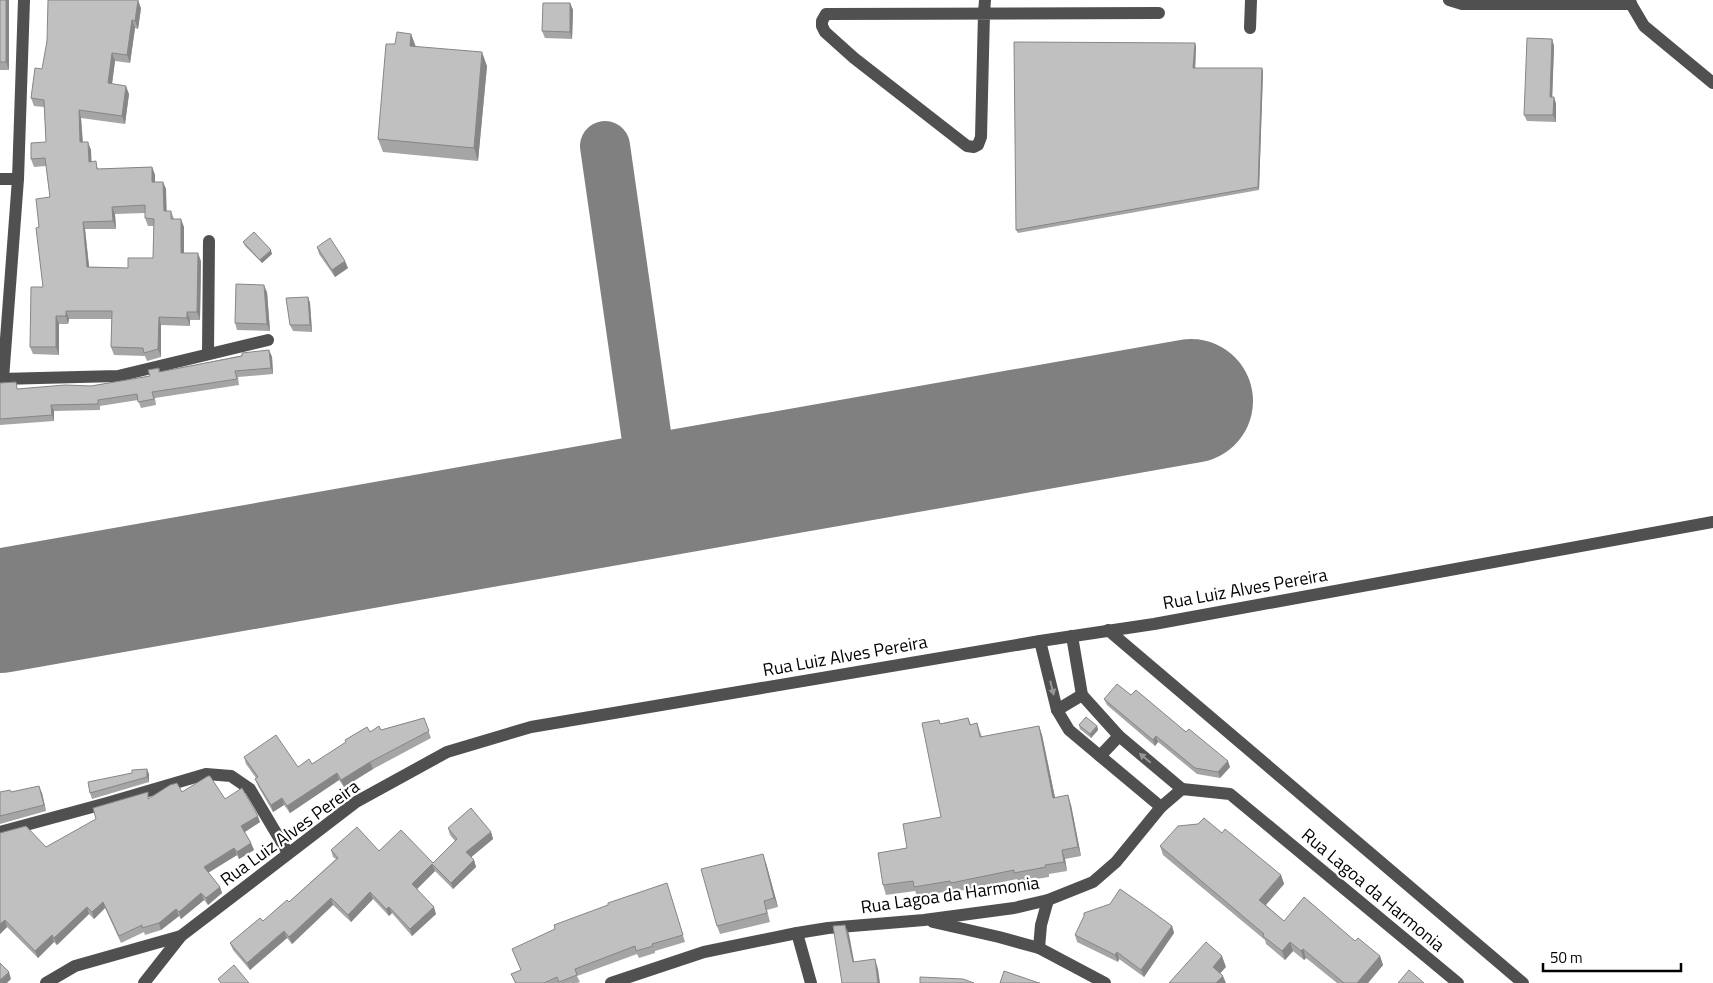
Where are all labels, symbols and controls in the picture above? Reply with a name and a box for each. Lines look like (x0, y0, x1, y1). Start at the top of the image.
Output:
street label: Rua Luiz Alves Pereira (1161, 561, 1329, 616)
street label: Rua Luiz Alves Pereira (761, 628, 929, 683)
one-way arrow (1048, 681, 1056, 696)
one-way arrow (1138, 752, 1151, 763)
street label: Rua Luiz Alves Pereira (214, 773, 365, 892)
street label: Rua Lagoa da Harmonia (1296, 821, 1451, 958)
street label: Rua Lagoa da Harmonia (859, 869, 1041, 920)
scale bar (1543, 940, 1680, 972)
text: 50 m (1550, 946, 1583, 969)

